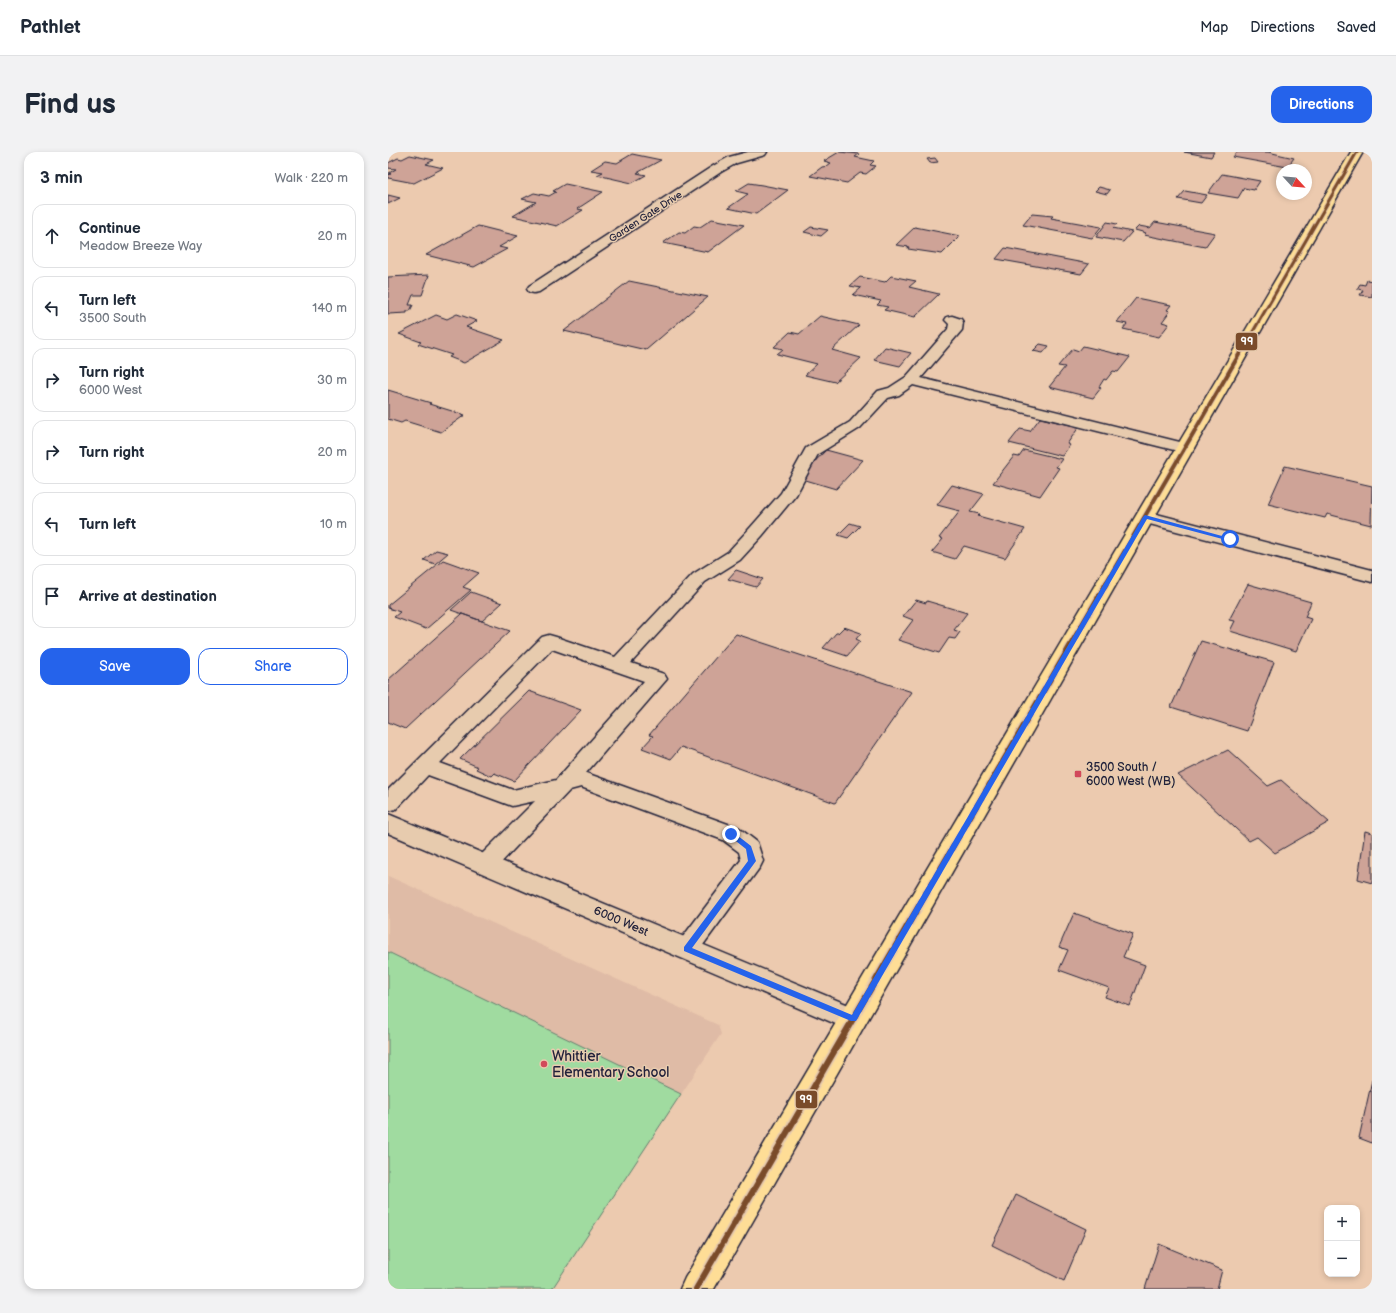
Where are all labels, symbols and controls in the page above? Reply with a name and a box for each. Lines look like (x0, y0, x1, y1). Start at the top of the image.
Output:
text: Pathlet (20, 16, 81, 39)
text: Map (1200, 19, 1228, 36)
text: Directions (1250, 19, 1315, 36)
text: Saved (1337, 19, 1376, 36)
button: Directions (1271, 86, 1372, 123)
text: Find us (24, 88, 116, 121)
north arrow (1276, 164, 1312, 200)
text: 3 min (40, 168, 83, 188)
text: Walk · 220 m (275, 170, 348, 186)
street label: Garden Gate Drive (607, 189, 684, 245)
text: Continue (79, 219, 141, 238)
icon: ahead (41, 225, 63, 247)
text: 20 m (317, 228, 347, 244)
text: Meadow Breeze Way (79, 238, 202, 254)
text: Turn left (79, 291, 136, 310)
icon: left (41, 297, 63, 319)
text: 140 m (312, 300, 347, 316)
text: 3500 South (79, 310, 147, 326)
line badge: 99 (1235, 332, 1258, 351)
text: 99 (1241, 335, 1253, 348)
text: Turn right (79, 363, 144, 382)
icon: right (41, 369, 63, 391)
text: 30 m (317, 372, 347, 388)
text: 6000 West (79, 382, 142, 398)
icon: right (41, 441, 63, 463)
text: Turn right (79, 443, 144, 462)
text: 20 m (317, 444, 347, 460)
icon: left (41, 513, 63, 535)
text: Turn left (79, 515, 136, 534)
text: 10 m (320, 516, 347, 532)
route start (1221, 530, 1239, 548)
icon: arrive (41, 585, 63, 607)
text: Arrive at destination (79, 587, 217, 606)
button: Save (40, 648, 190, 685)
button: Share (198, 648, 348, 685)
place label: 3500 South / 6000 West (WB) (1086, 760, 1175, 789)
marker: 3500 South / 6000 West (WB) (1073, 769, 1083, 779)
route end (722, 825, 740, 843)
street label: 6000 West (591, 903, 651, 940)
place label: Whittier Elementary School (552, 1048, 670, 1081)
marker: Whittier Elementary School (539, 1059, 549, 1069)
line badge: 99 (795, 1090, 818, 1109)
text: 99 (800, 1093, 812, 1106)
map controls (1324, 1205, 1360, 1277)
button: + (1324, 1205, 1360, 1241)
button: − (1324, 1241, 1360, 1277)

